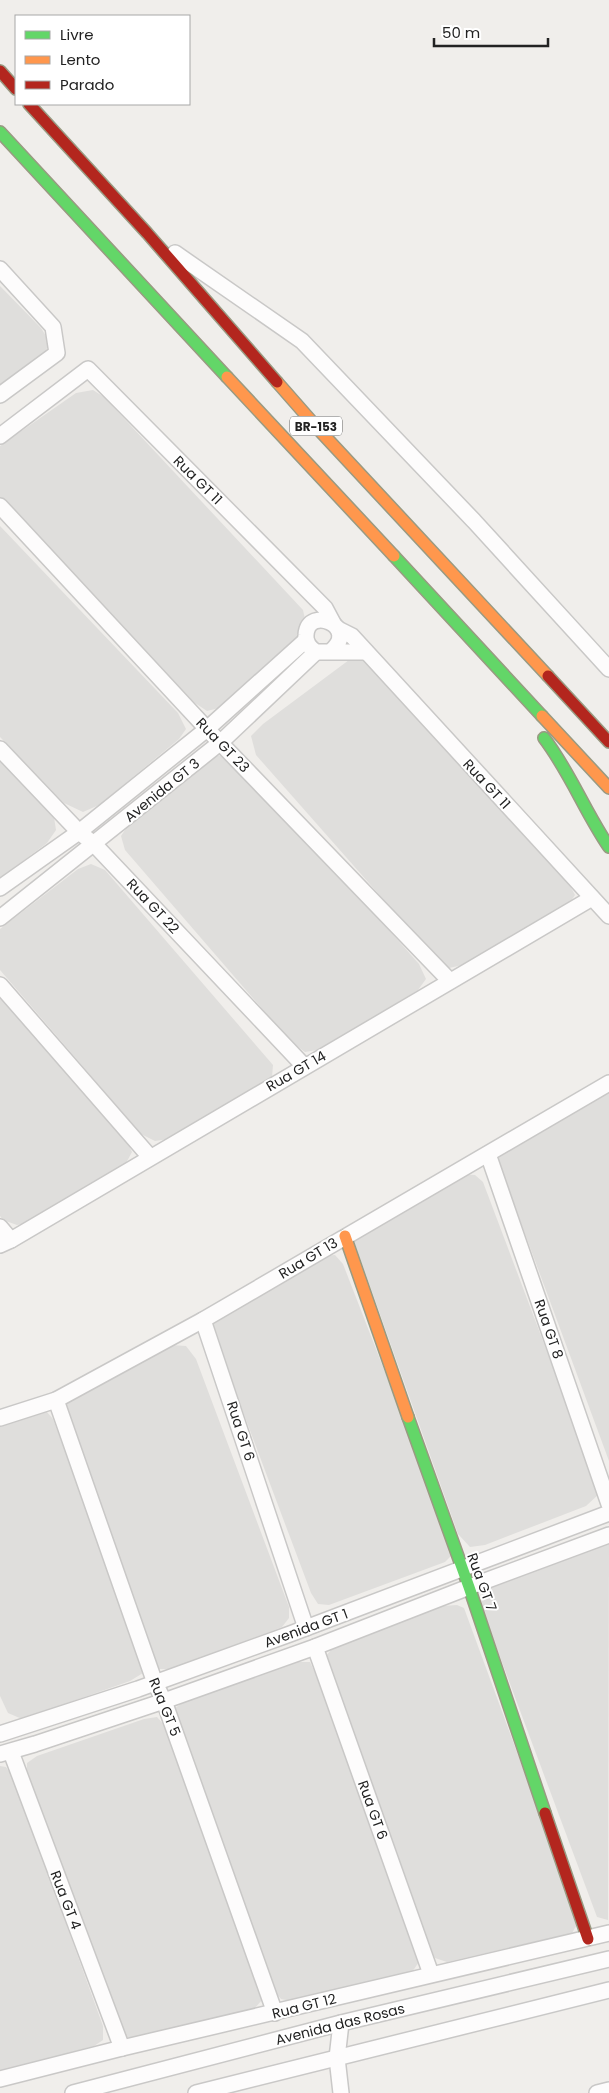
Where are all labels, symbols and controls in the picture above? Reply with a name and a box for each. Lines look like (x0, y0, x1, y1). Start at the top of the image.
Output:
legend (15, 15, 190, 105)
scale bar (434, 15, 548, 47)
text: 50 m (442, 22, 480, 43)
text: Livre (60, 24, 93, 45)
text: Lento (60, 49, 100, 70)
text: Parado (60, 74, 114, 95)
road number: BR-153 (290, 416, 342, 436)
street label: Rua GT 11 (169, 451, 227, 509)
street label: Rua GT 23 (192, 713, 254, 777)
street label: Avenida GT 3 (120, 753, 204, 827)
street label: Rua GT 11 (459, 755, 515, 813)
street label: Rua GT 22 (122, 874, 184, 938)
street label: Rua GT 14 (262, 1046, 330, 1096)
street label: Rua GT 13 (275, 1233, 341, 1283)
street label: Rua GT 8 (529, 1297, 569, 1362)
street label: Rua GT 6 (222, 1399, 260, 1464)
street label: Rua GT 7 (462, 1550, 502, 1614)
street label: Avenida GT 1 (261, 1604, 351, 1652)
street label: Rua GT 5 (144, 1675, 186, 1739)
street label: Rua GT 6 (353, 1778, 393, 1843)
street label: Rua GT 4 (46, 1868, 86, 1933)
street label: Rua GT 12 (270, 1988, 338, 2024)
street label: Avenida das Rosas (273, 1998, 407, 2050)

